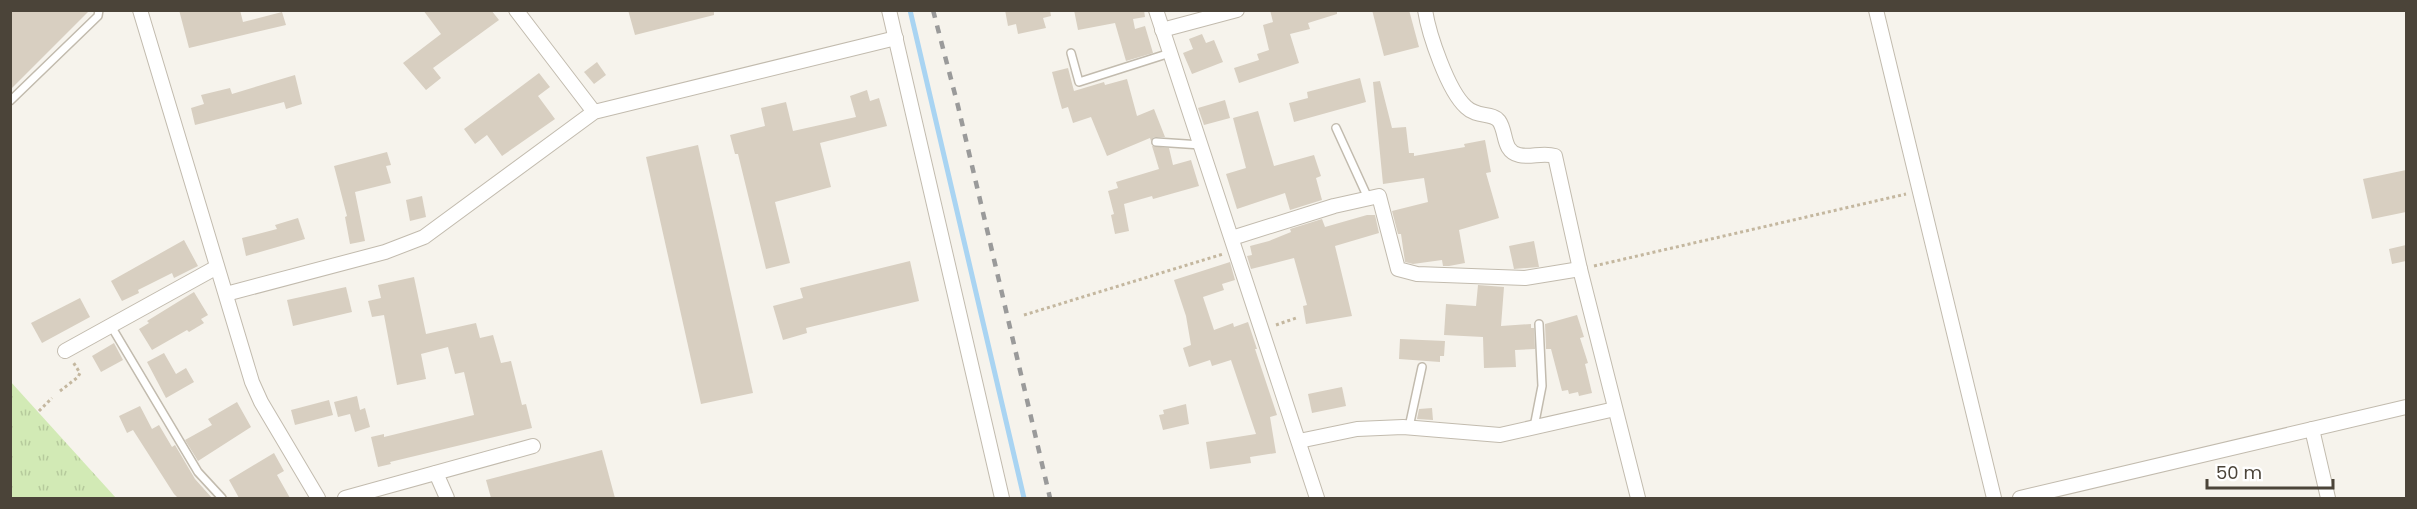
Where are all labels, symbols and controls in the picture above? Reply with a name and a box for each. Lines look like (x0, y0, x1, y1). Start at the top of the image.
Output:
scale bar (2207, 452, 2333, 490)
text: 50 m (2216, 460, 2262, 485)

